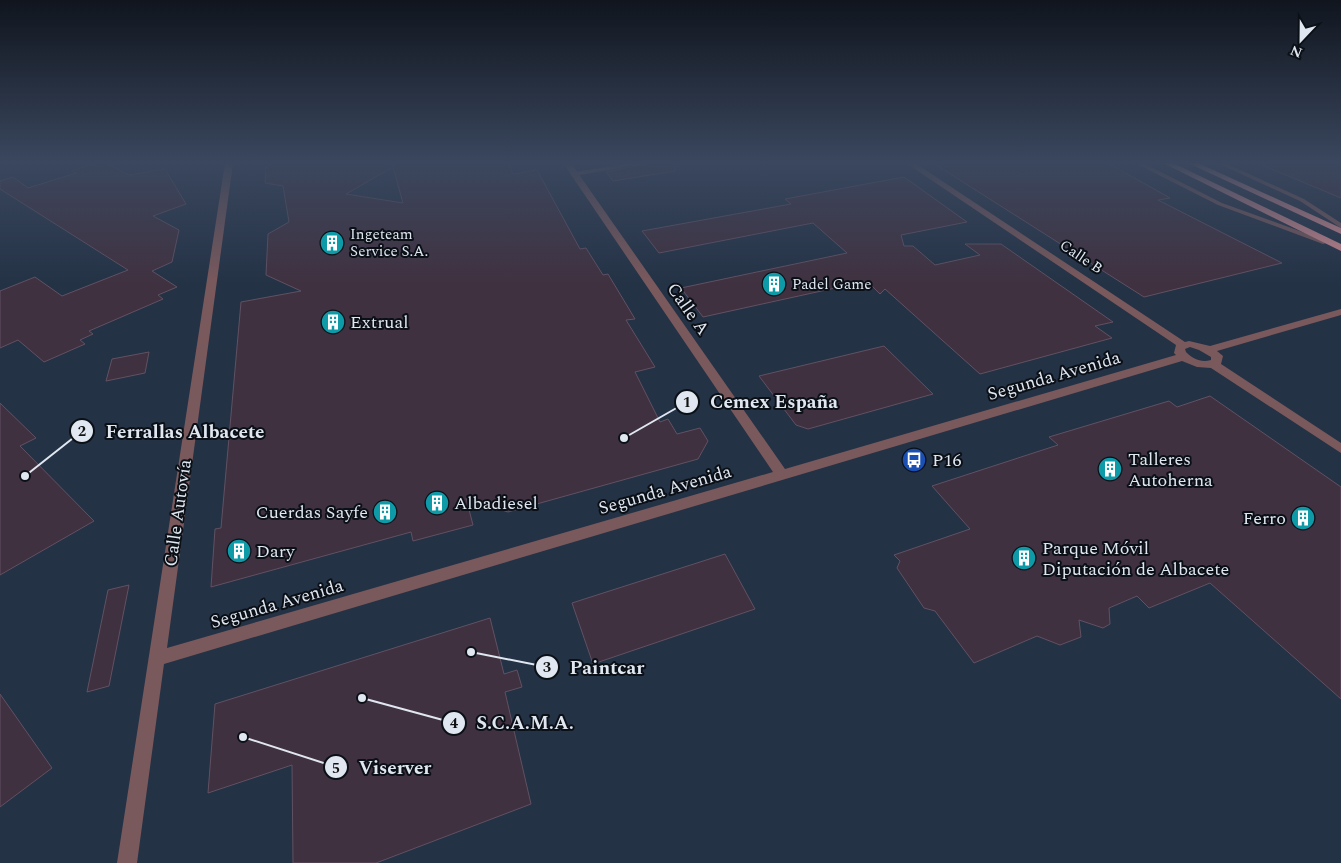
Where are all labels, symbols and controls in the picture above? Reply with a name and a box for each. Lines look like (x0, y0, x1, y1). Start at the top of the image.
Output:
north arrow (1276, 15, 1326, 65)
text: N (1287, 40, 1306, 63)
place label: Ingeteam Service S.A. (350, 223, 428, 263)
building icon: Ingeteam Service S.A. (319, 230, 345, 256)
street label: Calle B (1055, 234, 1107, 280)
building icon: Padel Game (761, 271, 787, 297)
place label: Padel Game (792, 273, 871, 296)
street label: Calle A (660, 277, 716, 341)
building icon: Extrual (320, 309, 346, 335)
place label: Extrual (350, 309, 408, 336)
street label: Segunda Avenida (984, 344, 1124, 408)
callout: Cemex España (674, 385, 848, 419)
text: Cemex España (710, 388, 838, 417)
text: 1 (683, 391, 691, 414)
callout: Ferrallas Albacete (70, 414, 274, 448)
text: Ferrallas Albacete (105, 418, 265, 447)
text: 2 (78, 420, 86, 443)
place label: Talleres Autoherna (1128, 446, 1213, 494)
bus stop icon: P16 (901, 447, 927, 473)
place label: P16 (932, 447, 961, 474)
building icon: Talleres Autoherna (1097, 456, 1123, 482)
street label: Calle Autovía (157, 457, 199, 568)
street label: Segunda Avenida (595, 458, 735, 522)
building icon: Albadiesel (424, 490, 450, 516)
place label: Albadiesel (454, 490, 538, 517)
place label: Cuerdas Sayfe (256, 499, 368, 526)
building icon: Cuerdas Sayfe (372, 499, 398, 525)
place label: Ferro (1243, 505, 1286, 532)
building icon: Ferro (1290, 505, 1316, 531)
place label: Parque Móvil Diputación de Albacete (1042, 535, 1229, 583)
building icon: Dary (226, 538, 252, 564)
place label: Dary (256, 538, 296, 565)
building icon: Parque Móvil Diputación de Albacete (1011, 545, 1037, 571)
street label: Segunda Avenida (207, 572, 347, 636)
callout: Paintcar (534, 650, 654, 684)
text: Paintcar (570, 654, 645, 683)
text: 3 (543, 656, 551, 679)
callout: S.C.A.M.A. (441, 706, 584, 740)
text: S.C.A.M.A. (476, 709, 574, 738)
text: 4 (450, 712, 459, 735)
callout: Viserver (324, 750, 442, 784)
text: Viserver (359, 754, 432, 783)
text: 5 (332, 757, 340, 780)

